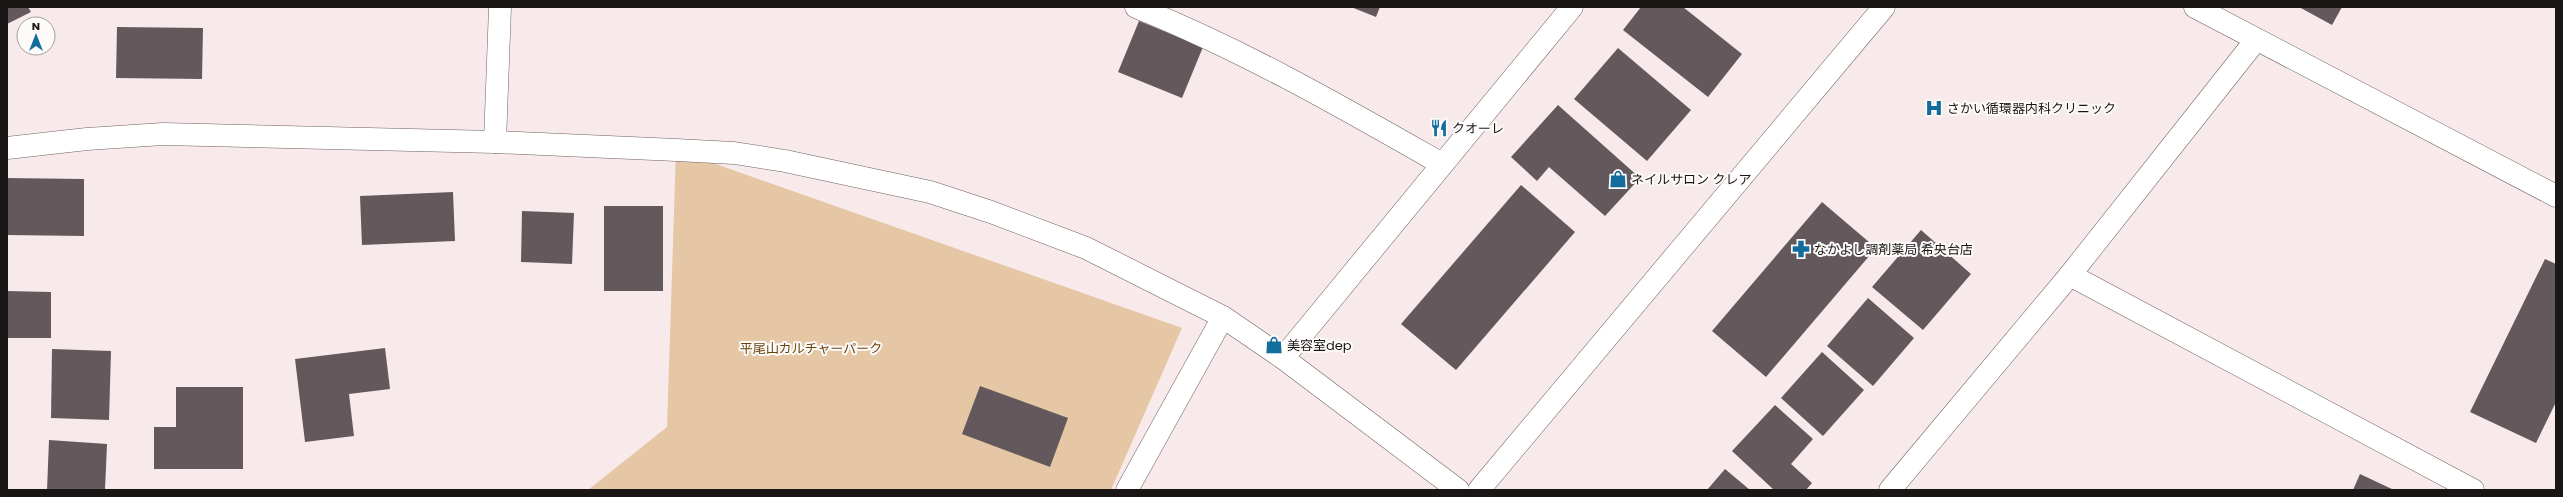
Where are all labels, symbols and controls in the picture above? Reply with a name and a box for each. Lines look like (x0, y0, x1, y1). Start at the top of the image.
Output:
north arrow (16, 16, 56, 56)
text: N (32, 18, 40, 34)
hospital icon: さかい循環器内科クリニック (1924, 98, 1944, 118)
place label: さかい循環器内科クリニック (1947, 99, 2116, 118)
restaurant icon: クオーレ (1429, 118, 1449, 138)
place label: クオーレ (1452, 119, 1504, 138)
shop icon: ネイルサロン クレア (1608, 169, 1628, 189)
place label: ネイルサロン クレア (1631, 170, 1751, 189)
pharmacy icon: なかよし調剤薬局 希央台店 (1791, 239, 1811, 259)
place label: なかよし調剤薬局 希央台店 (1814, 240, 1973, 259)
shop icon: 美容室dep (1264, 335, 1284, 355)
place label: 美容室dep (1287, 336, 1352, 355)
park label: 平尾山カルチャーパーク (740, 339, 882, 358)

